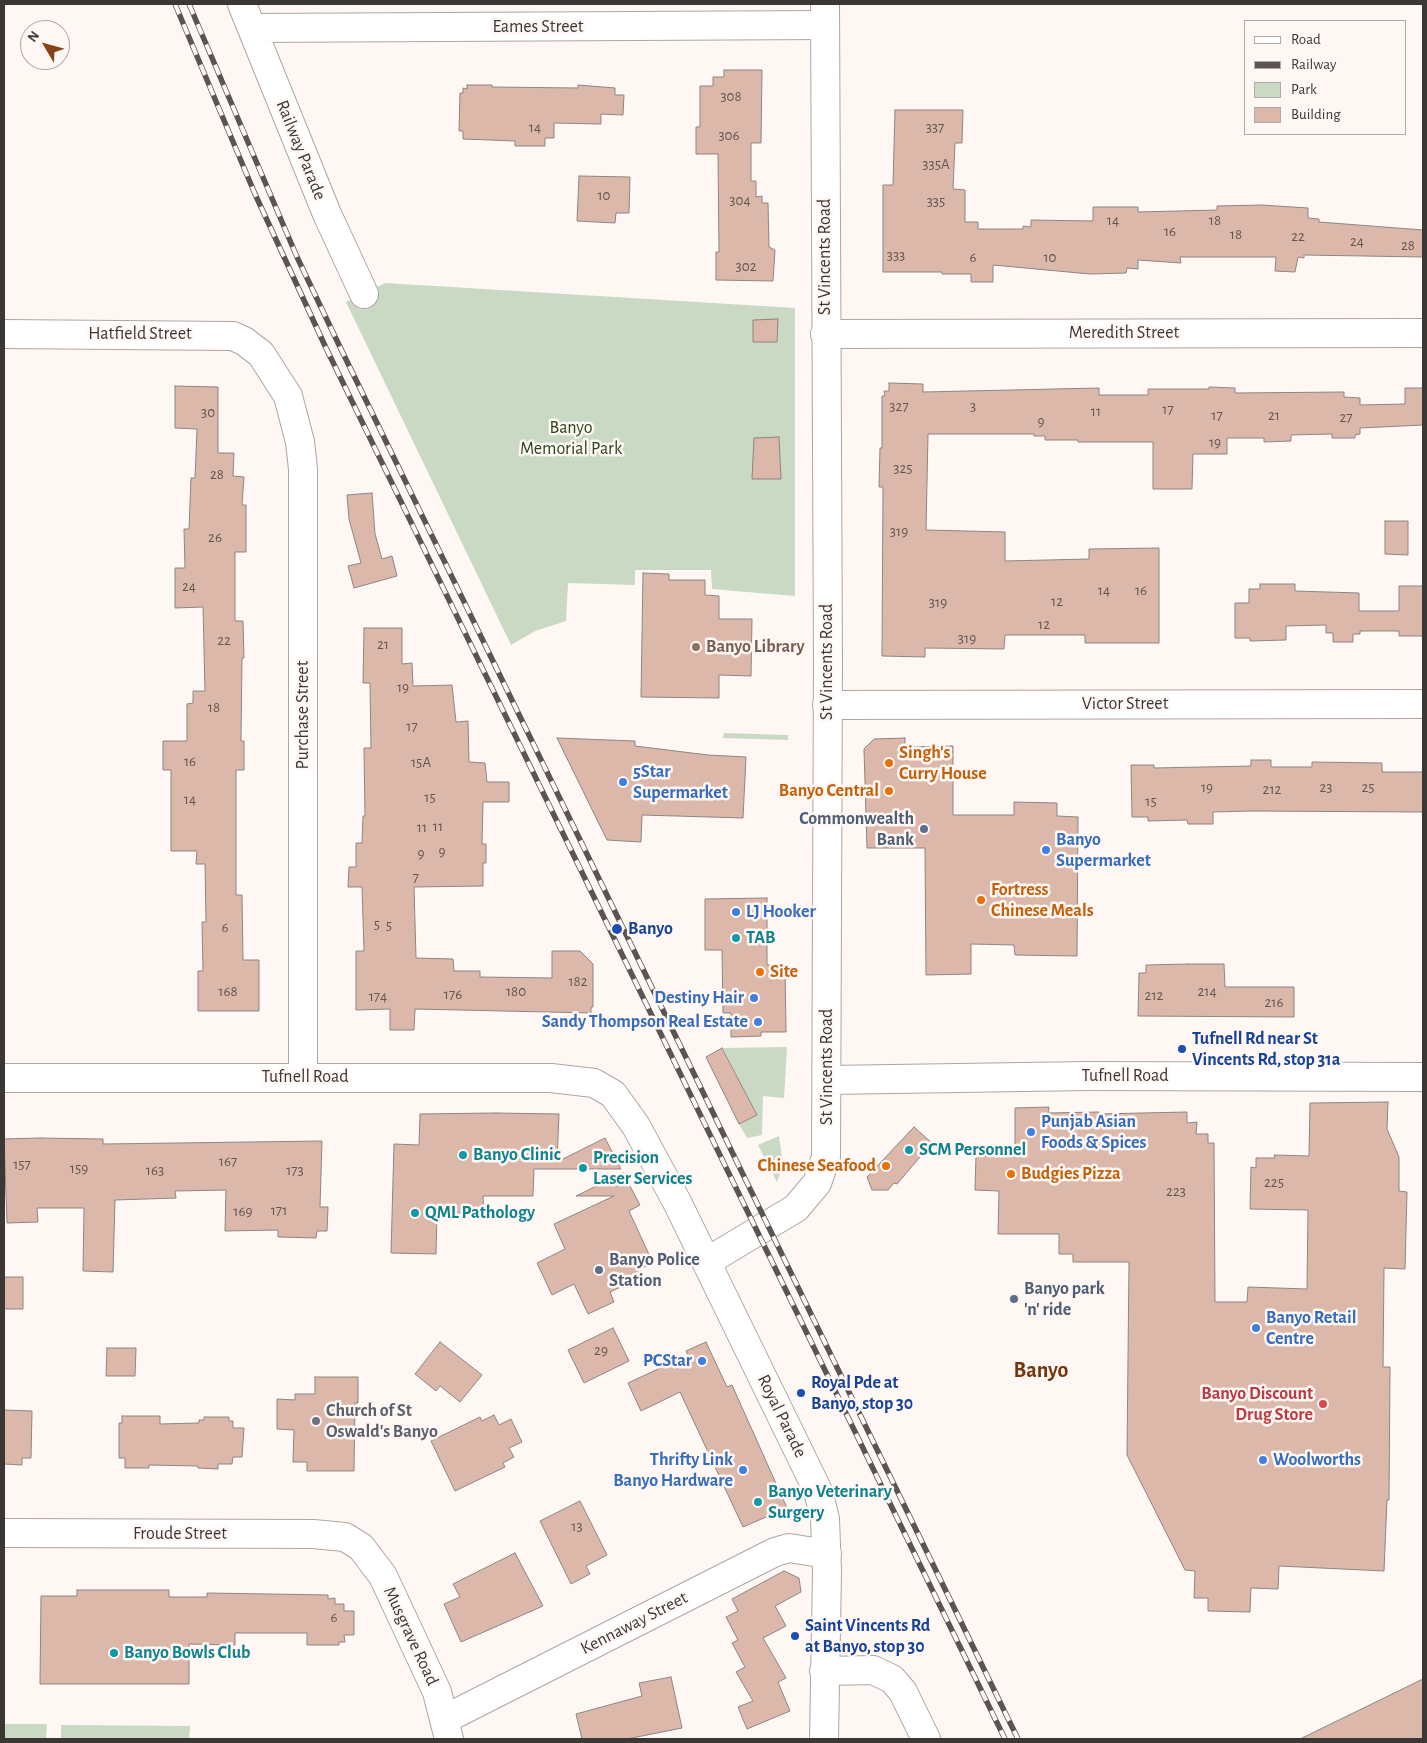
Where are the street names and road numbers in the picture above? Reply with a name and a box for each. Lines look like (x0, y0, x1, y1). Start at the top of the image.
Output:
street label: Eames Street (492, 16, 584, 38)
street label: Railway Parade (271, 97, 331, 203)
street label: St Vincents Road (814, 199, 836, 315)
street label: Meredith Street (1069, 322, 1179, 344)
street label: Hatfield Street (88, 323, 192, 345)
street label: St Vincents Road (816, 604, 838, 720)
street label: Purchase Street (292, 661, 314, 769)
street label: Victor Street (1082, 693, 1168, 715)
street label: St Vincents Road (816, 1009, 838, 1125)
street label: Tufnell Road (1081, 1065, 1169, 1087)
street label: Tufnell Road (261, 1066, 349, 1088)
street label: Royal Parade (753, 1371, 811, 1461)
street label: Froude Street (133, 1523, 227, 1545)
street label: Musgrave Road (379, 1583, 443, 1689)
street label: Kennaway Street (577, 1587, 691, 1659)

